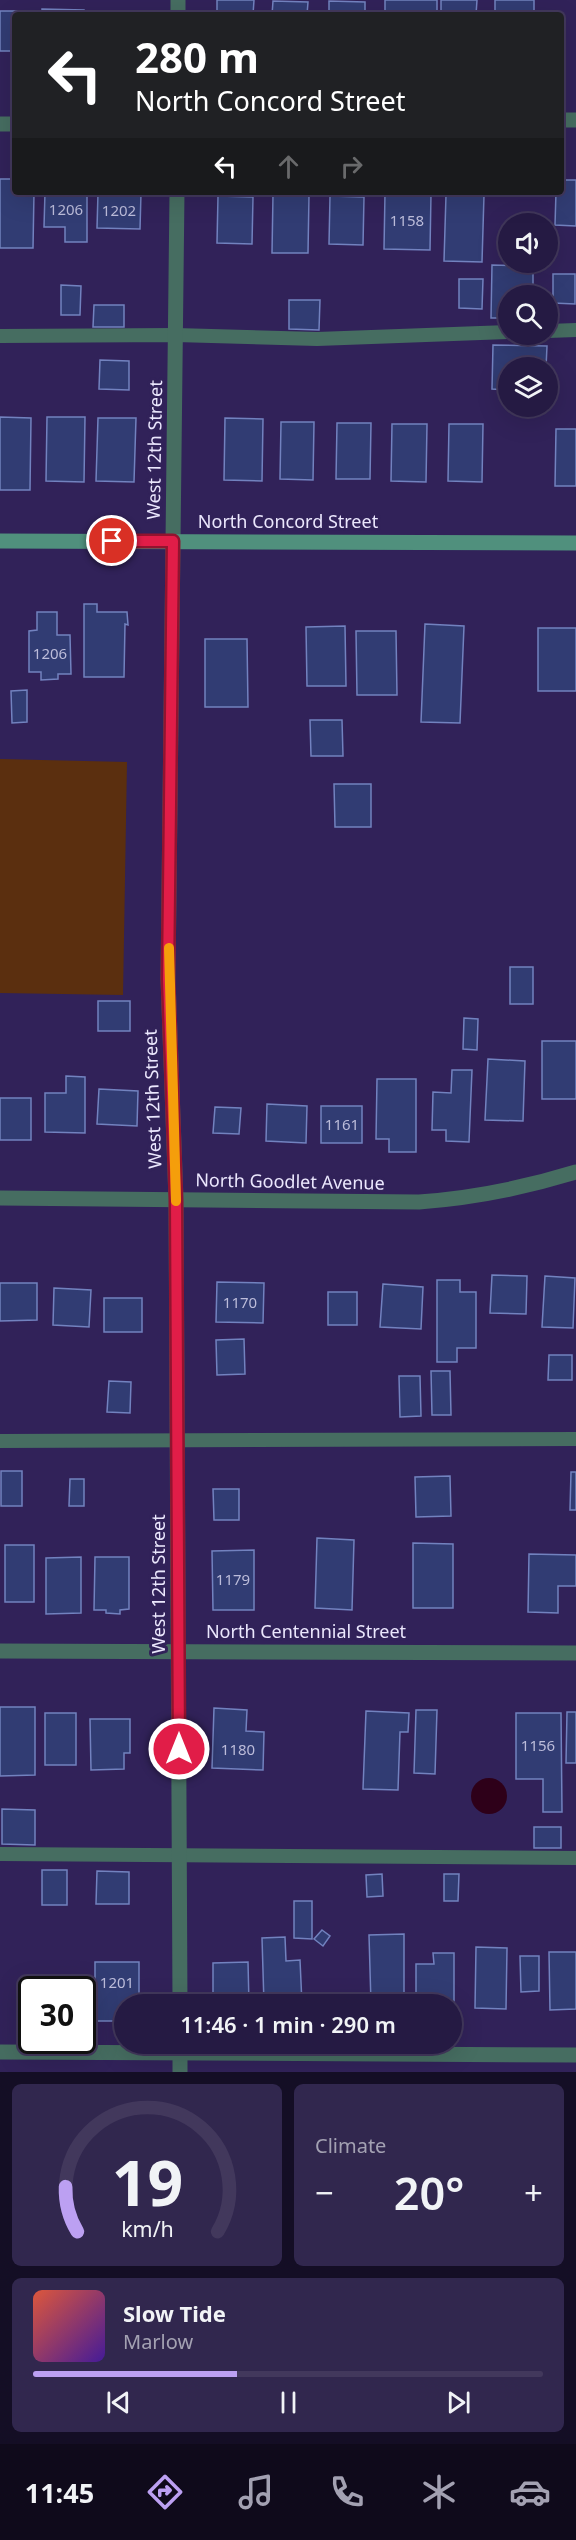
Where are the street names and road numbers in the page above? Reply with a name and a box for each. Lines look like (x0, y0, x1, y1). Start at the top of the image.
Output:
street label: West 12th Street (141, 380, 167, 520)
street label: North Concord Street (198, 509, 379, 533)
street label: West 12th Street (138, 1028, 166, 1169)
street label: North Goodlet Avenue (195, 1167, 385, 1195)
street label: West 12th Street (146, 1514, 170, 1654)
street label: North Centennial Street (206, 1619, 407, 1643)

